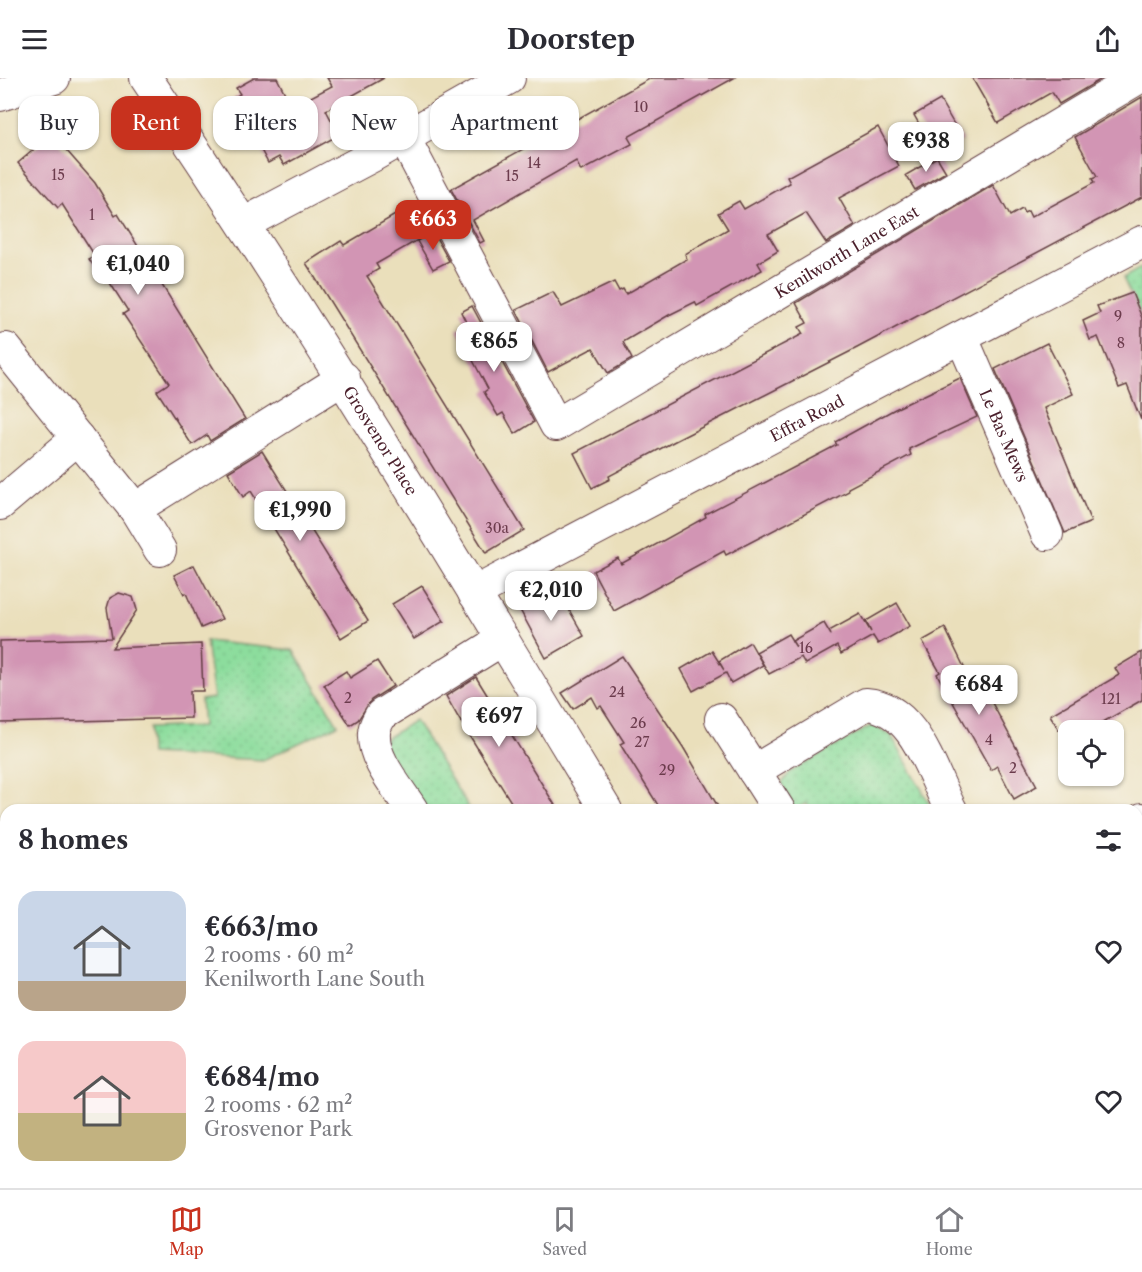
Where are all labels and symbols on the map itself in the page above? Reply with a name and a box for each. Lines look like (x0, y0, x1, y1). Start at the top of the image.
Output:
house number: 10 (634, 98, 648, 116)
pin: €938 (890, 122, 962, 173)
house number: 14 (527, 154, 541, 172)
house number: 15 (51, 166, 65, 184)
house number: 15 (505, 167, 519, 185)
pin: €663 (397, 200, 469, 251)
street label: Kenilworth Lane East (771, 201, 922, 302)
house number: 1 (89, 206, 95, 224)
pin: €1,040 (89, 245, 187, 296)
house number: 9 (1114, 307, 1122, 325)
pin: €865 (458, 322, 530, 373)
house number: 8 (1117, 334, 1125, 352)
street label: Grosvenor Place (339, 382, 422, 499)
street label: Le Bas Mews (975, 386, 1033, 485)
street label: Effra Road (766, 390, 847, 446)
pin: €1,990 (251, 491, 349, 542)
house number: 30a (485, 519, 510, 537)
pin: €2,010 (502, 571, 600, 622)
house number: 16 (799, 639, 813, 657)
pin: €684 (943, 665, 1015, 716)
house number: 24 (609, 683, 625, 701)
house number: 2 (344, 689, 352, 707)
house number: 121 (1101, 690, 1121, 708)
pin: €697 (463, 697, 535, 748)
house number: 26 (630, 714, 646, 732)
house number: 4 (985, 731, 993, 749)
house number: 27 (635, 733, 650, 751)
house number: 2 (1009, 759, 1017, 777)
house number: 29 (659, 761, 675, 779)

